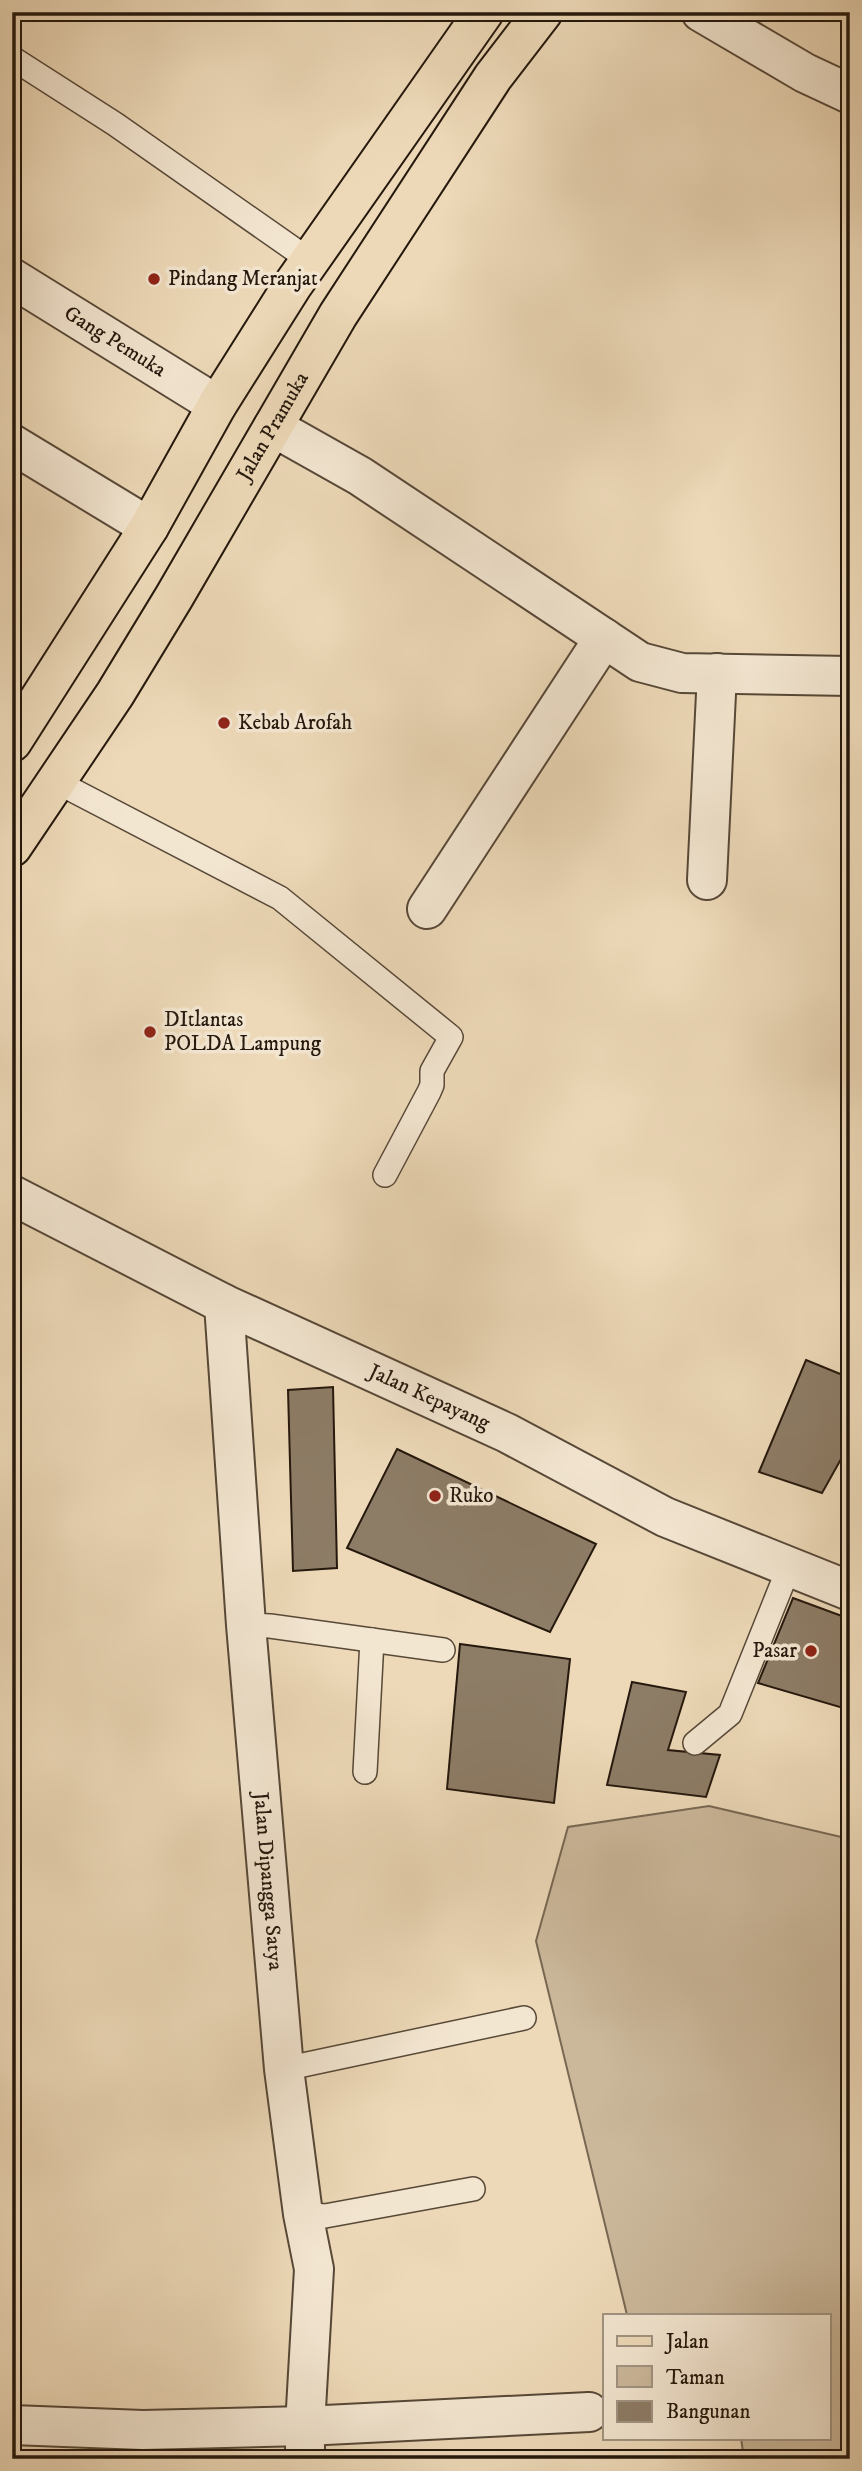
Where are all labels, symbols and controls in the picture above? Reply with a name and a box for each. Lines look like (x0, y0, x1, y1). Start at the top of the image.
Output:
place label: Pindang Meranjat (168, 266, 318, 292)
marker: Pindang Meranjat (146, 271, 162, 287)
street label: Gang Pemuka (59, 300, 171, 383)
street label: Jalan Pramuka (230, 367, 315, 488)
place label: Kebab Arofah (238, 710, 352, 736)
marker: Kebab Arofah (216, 715, 232, 731)
place label: DItlantas POLDA Lampung (164, 1007, 322, 1057)
marker: DItlantas POLDA Lampung (142, 1024, 158, 1040)
street label: Jalan Kepayang (363, 1358, 495, 1437)
place label: Ruko (449, 1483, 494, 1509)
marker: Ruko (427, 1488, 443, 1504)
place label: Pasar (752, 1638, 797, 1664)
marker: Pasar (803, 1643, 819, 1659)
street label: Jalan Dipangga Satya (247, 1789, 289, 1971)
legend (603, 2314, 830, 2440)
text: Jalan (664, 2329, 709, 2355)
text: Taman (666, 2365, 725, 2391)
text: Bangunan (666, 2399, 750, 2425)

